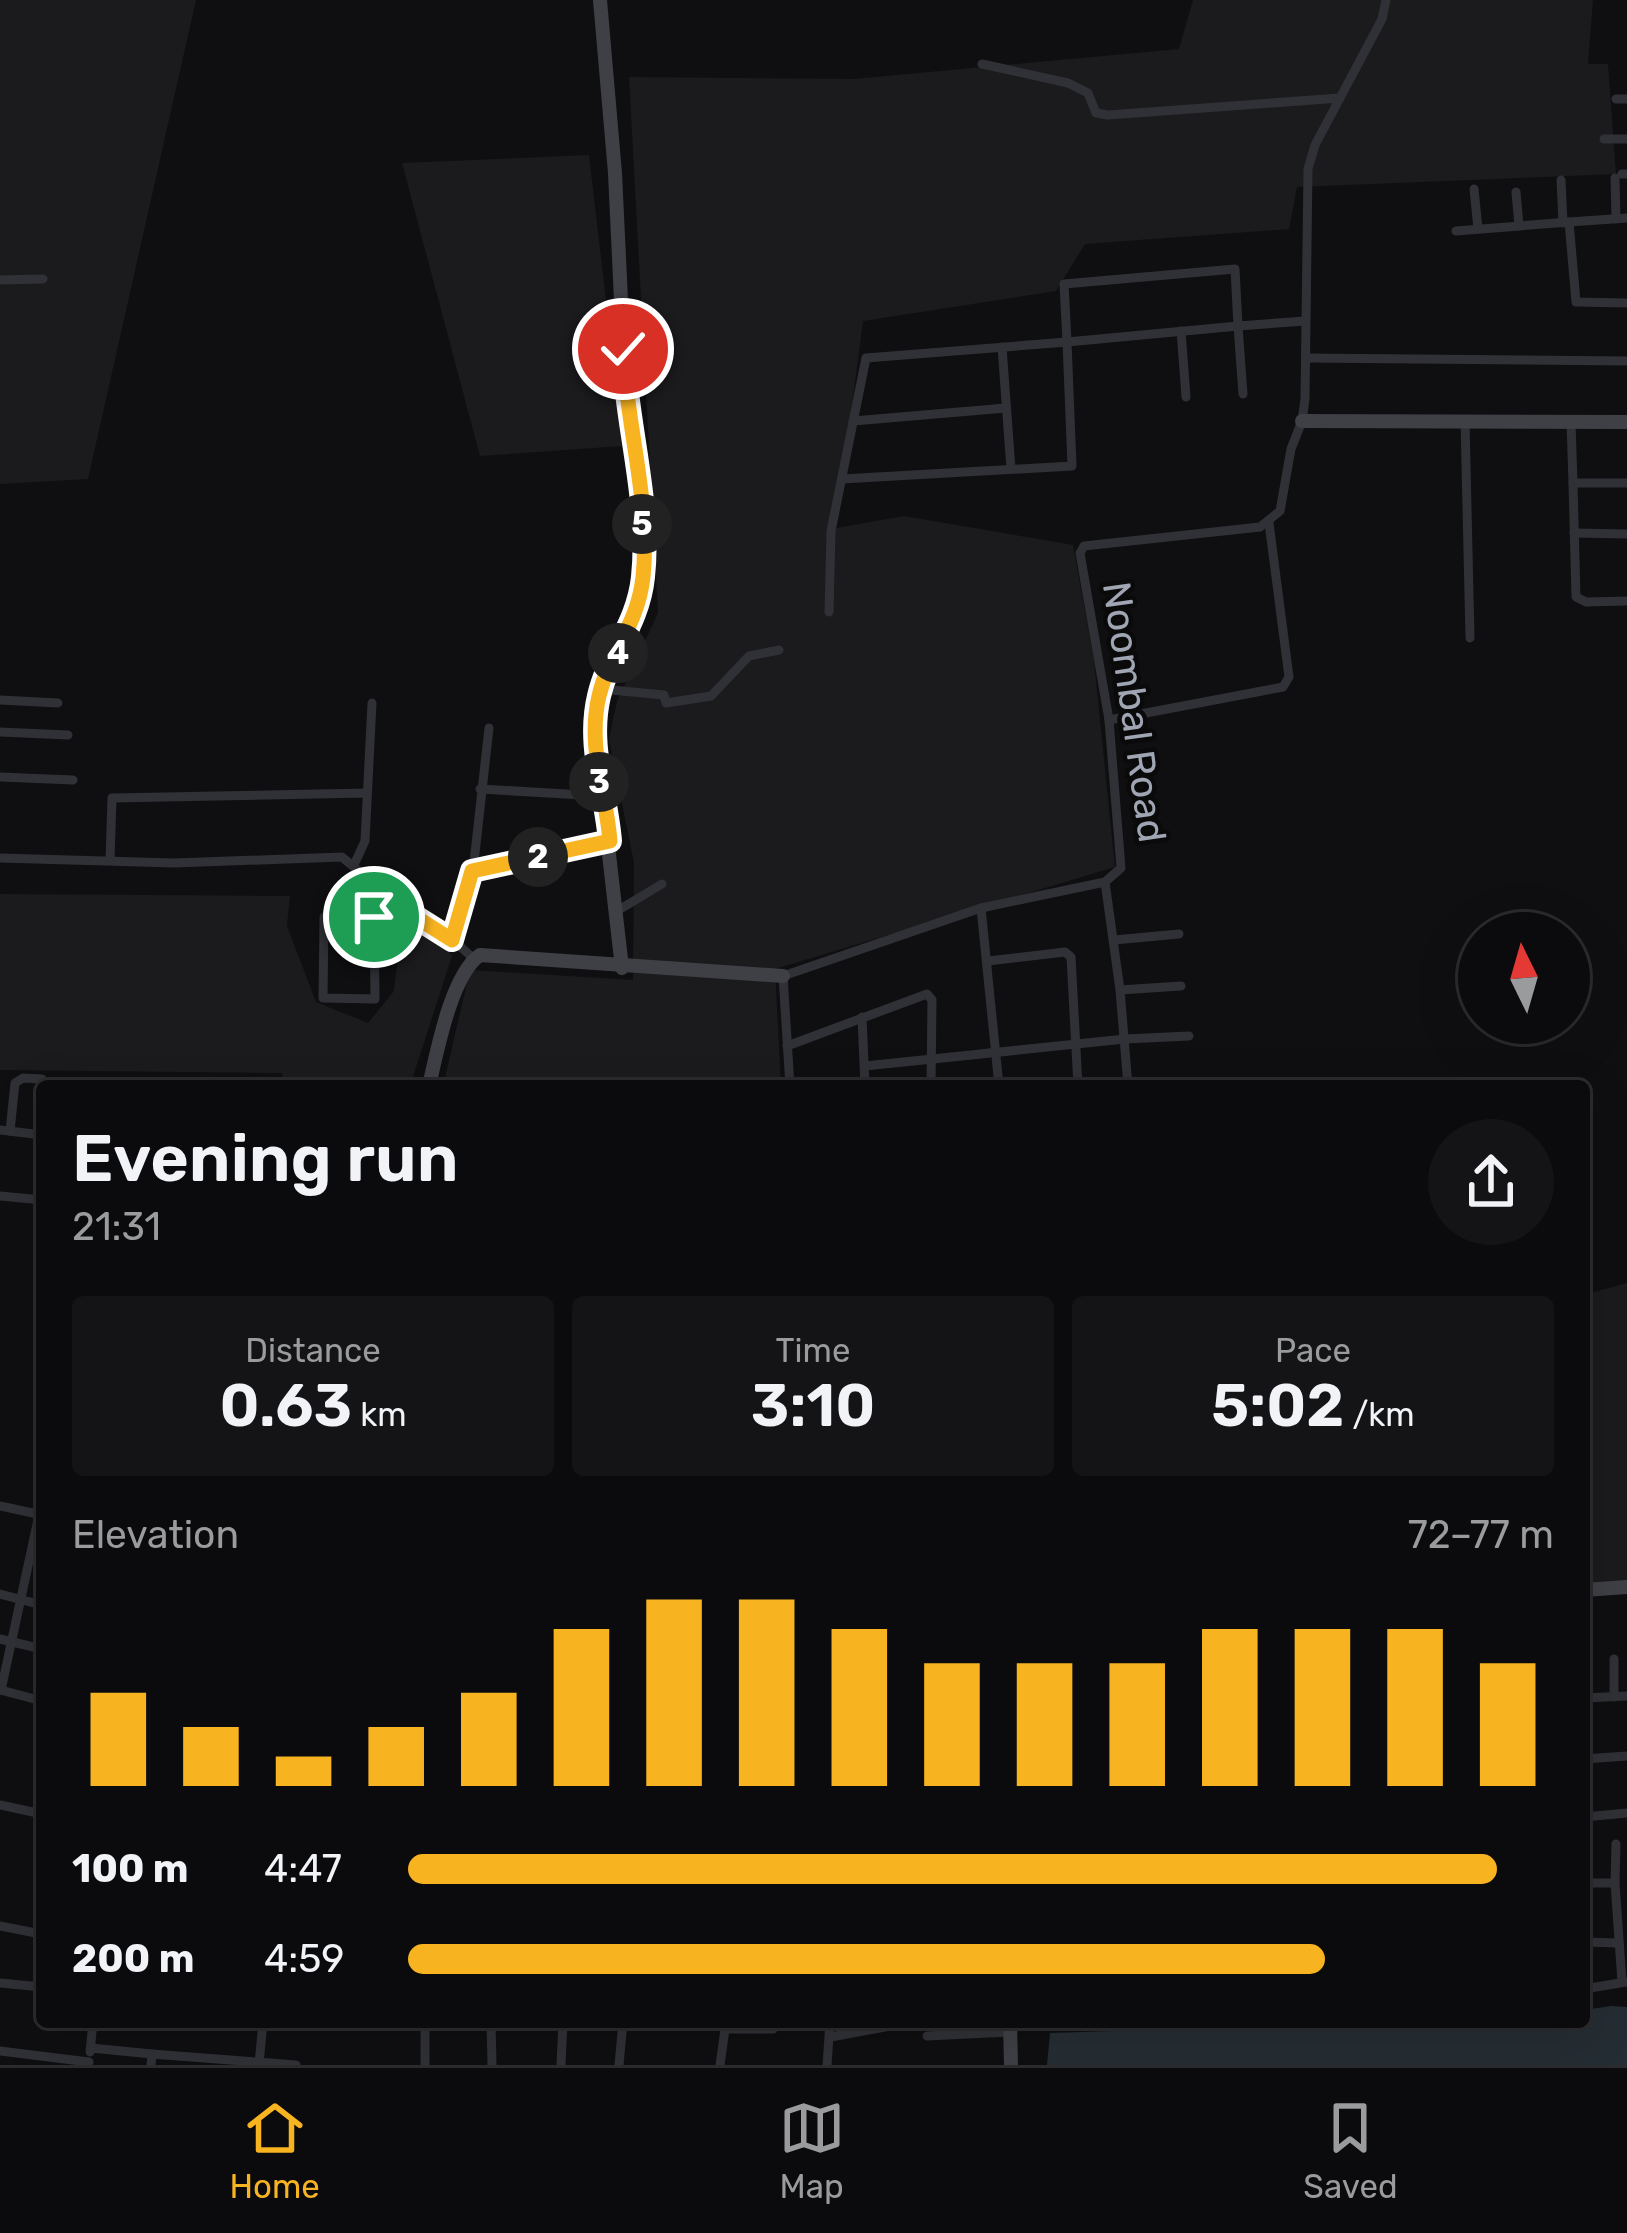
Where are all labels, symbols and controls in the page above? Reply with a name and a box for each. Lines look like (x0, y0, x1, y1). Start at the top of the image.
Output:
pin (572, 298, 674, 400)
icon: check (590, 316, 656, 382)
pin: 5 (612, 494, 672, 554)
text: 5 (631, 504, 653, 543)
street label: Noombal Road (1093, 579, 1175, 845)
pin: 4 (588, 623, 648, 683)
text: 4 (607, 633, 629, 672)
pin: 3 (569, 752, 629, 812)
text: 3 (588, 762, 610, 801)
pin: 2 (508, 827, 568, 887)
text: 2 (527, 837, 549, 876)
pin (323, 866, 425, 968)
icon: arrive (341, 884, 407, 950)
north arrow (1458, 912, 1590, 1044)
map controls (1458, 912, 1590, 1044)
text: Evening run (72, 1119, 458, 1198)
button: share (1428, 1119, 1554, 1245)
text: 21:31 (72, 1204, 161, 1250)
text: Distance (245, 1331, 381, 1370)
text: Time (776, 1331, 850, 1370)
text: Pace (1275, 1331, 1351, 1370)
text: 0.63 (219, 1370, 352, 1441)
text: 3:10 (751, 1370, 875, 1441)
text: 5:02 (1211, 1370, 1344, 1441)
text: km (352, 1395, 407, 1434)
text: /km (1344, 1395, 1415, 1434)
text: Elevation (72, 1512, 239, 1558)
text: 72–77 m (1408, 1512, 1554, 1558)
text: 100 m (72, 1846, 188, 1892)
text: 4:47 (264, 1846, 342, 1892)
text: 200 m (72, 1936, 194, 1982)
text: 4:59 (264, 1936, 345, 1982)
tab: Home (229, 2095, 320, 2206)
tab: Map (779, 2095, 845, 2206)
tab: Saved (1303, 2095, 1398, 2206)

